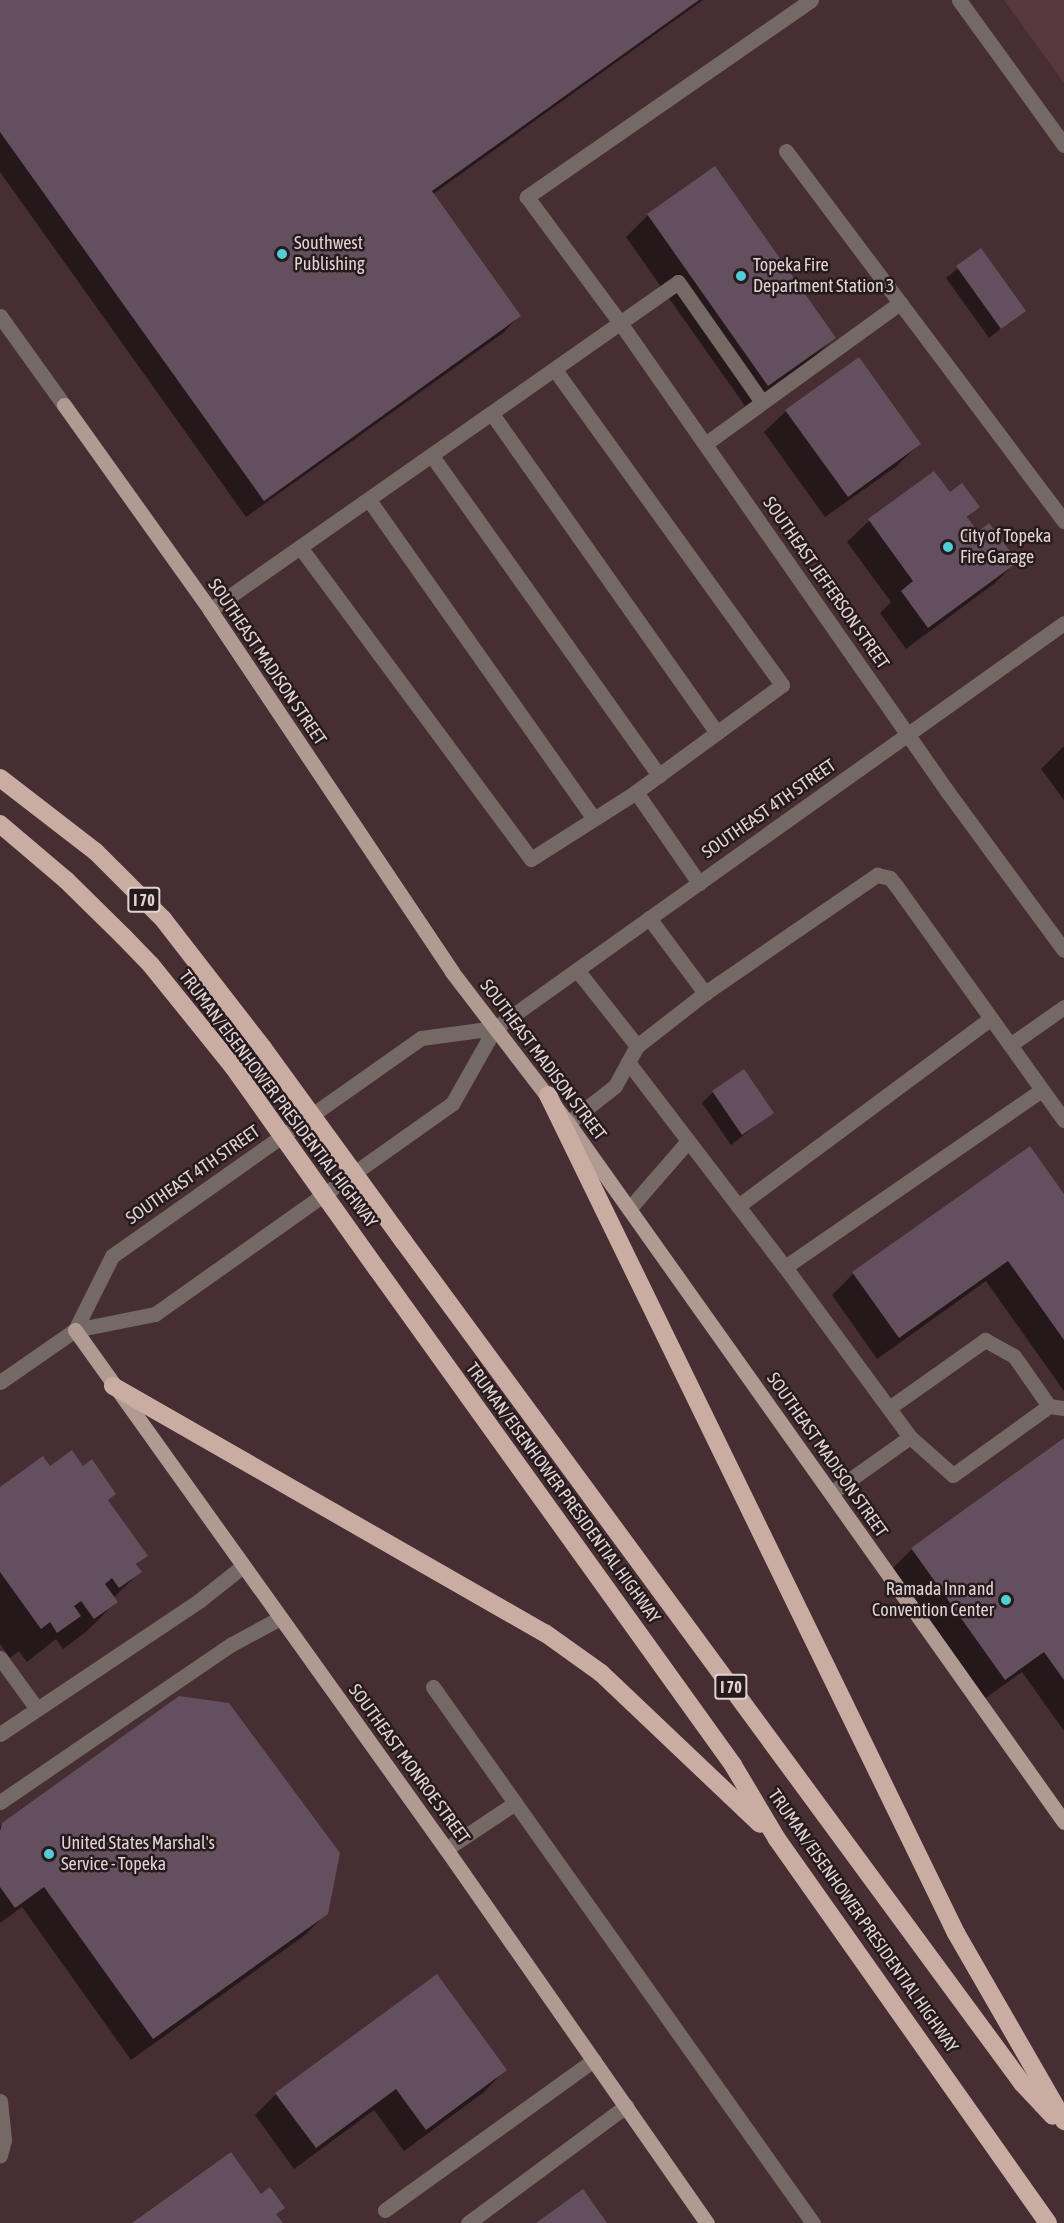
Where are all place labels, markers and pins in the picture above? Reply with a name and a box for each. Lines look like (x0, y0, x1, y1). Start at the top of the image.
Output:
place label: Southwest Publishing (294, 233, 365, 276)
marker: Southwest Publishing (275, 247, 289, 261)
place label: Topeka Fire Department Station 3 (753, 255, 895, 298)
marker: Topeka Fire Department Station 3 (734, 269, 748, 283)
place label: City of Topeka Fire Garage (960, 526, 1051, 568)
marker: City of Topeka Fire Garage (941, 540, 955, 554)
place label: Ramada Inn and Convention Center (872, 1579, 994, 1622)
marker: Ramada Inn and Convention Center (999, 1593, 1013, 1607)
place label: United States Marshal's Service - Topeka (61, 1833, 215, 1876)
marker: United States Marshal's Service - Topeka (42, 1847, 56, 1861)

